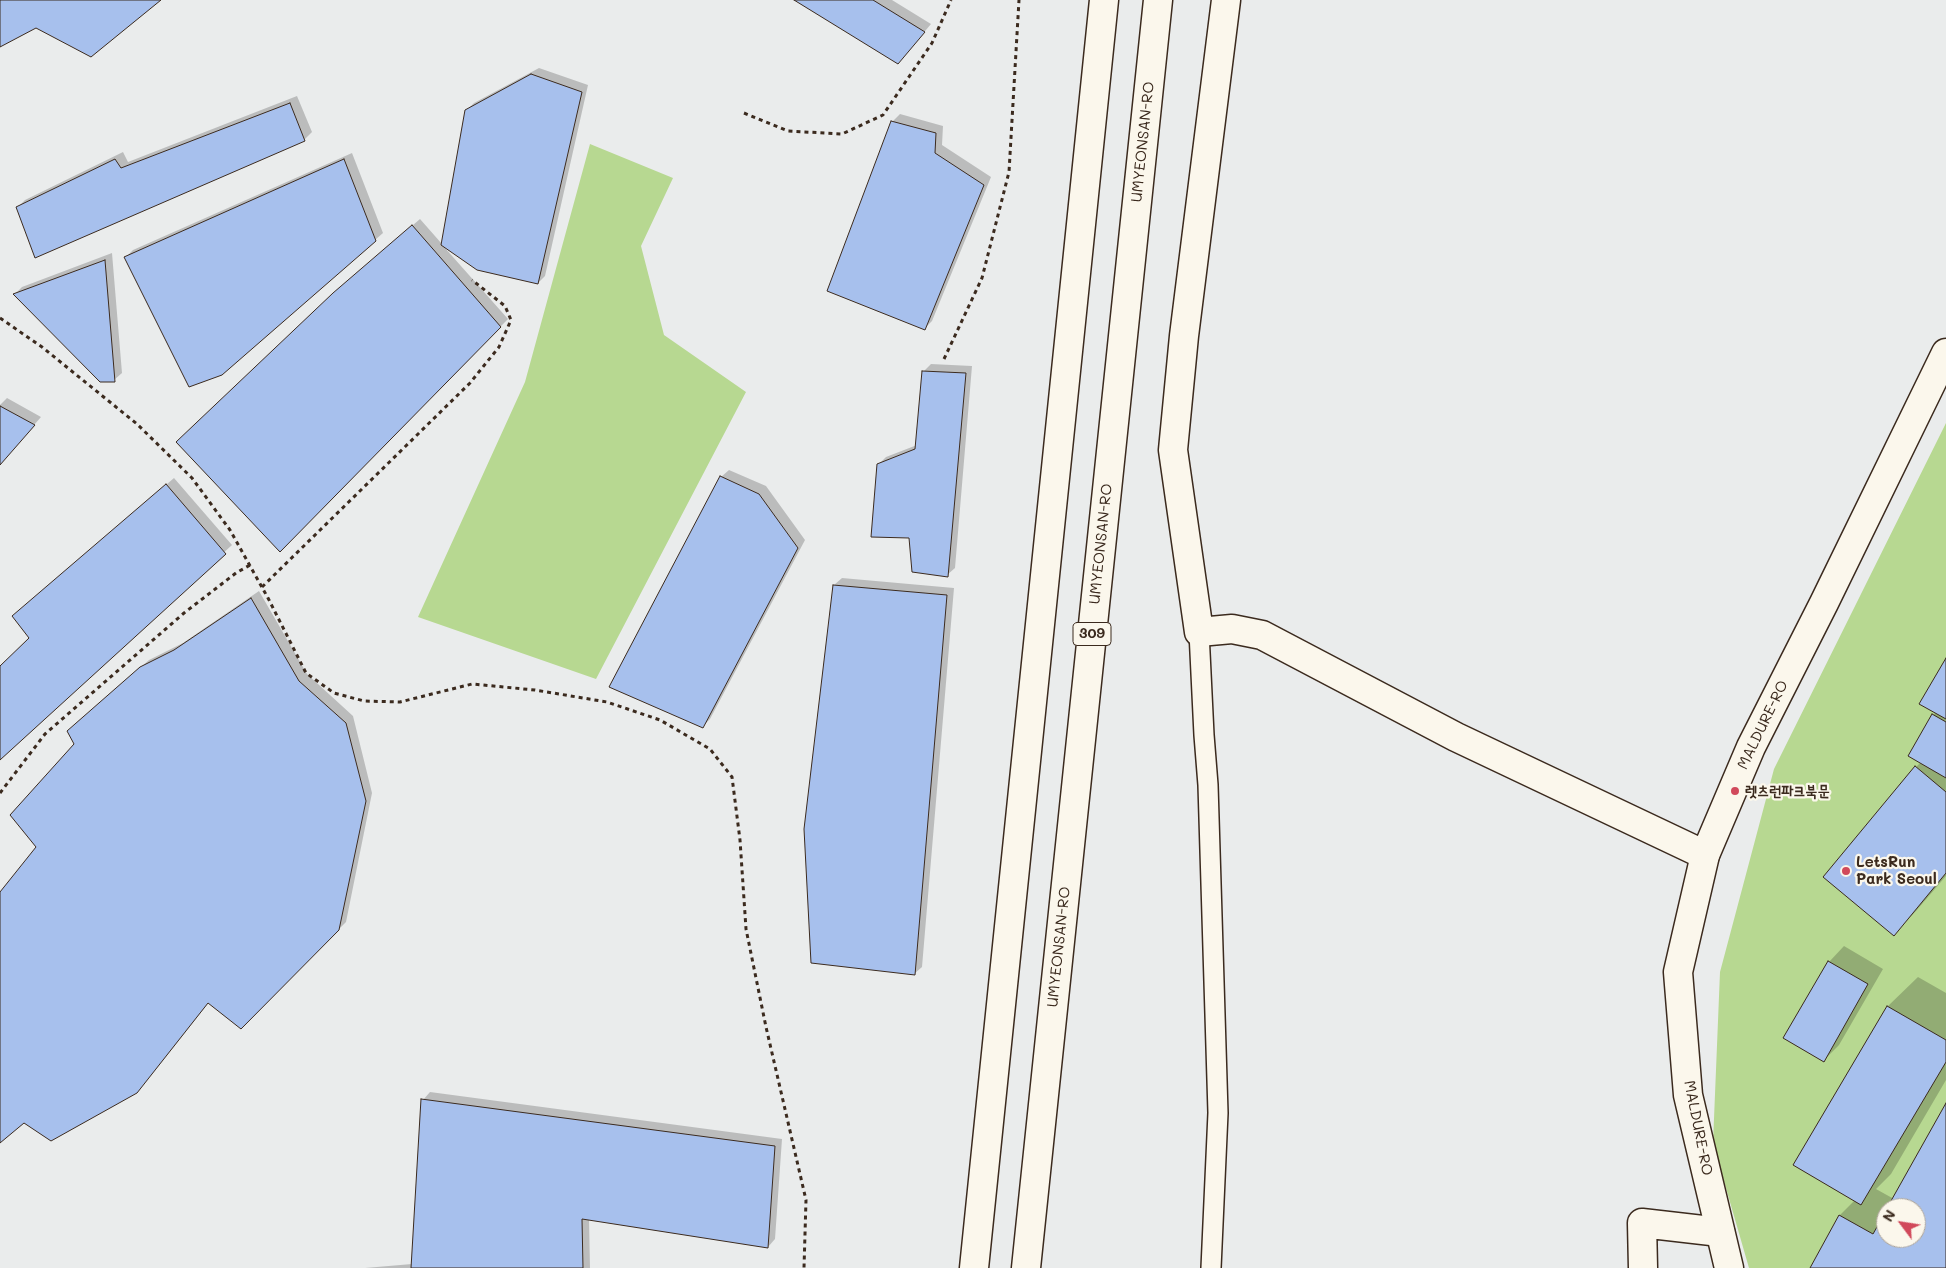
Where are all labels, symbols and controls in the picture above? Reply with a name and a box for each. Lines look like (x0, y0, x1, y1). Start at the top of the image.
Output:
street label: UMYEONSAN-RO (1128, 81, 1158, 203)
street label: UMYEONSAN-RO (1086, 483, 1116, 605)
road number: 309 (1073, 622, 1111, 646)
street label: MALDURE-RO (1734, 678, 1792, 772)
place label: 렛츠런파크북문 (1745, 782, 1829, 800)
marker: 렛츠런파크북문 (1729, 785, 1741, 797)
place label: LetsRun Park Seoul (1856, 853, 1937, 888)
marker: LetsRun Park Seoul (1840, 865, 1852, 877)
street label: UMYEONSAN-RO (1044, 886, 1074, 1008)
street label: MALDURE-RO (1680, 1079, 1716, 1177)
north arrow (1876, 1198, 1926, 1248)
text: N (1878, 1206, 1899, 1225)

